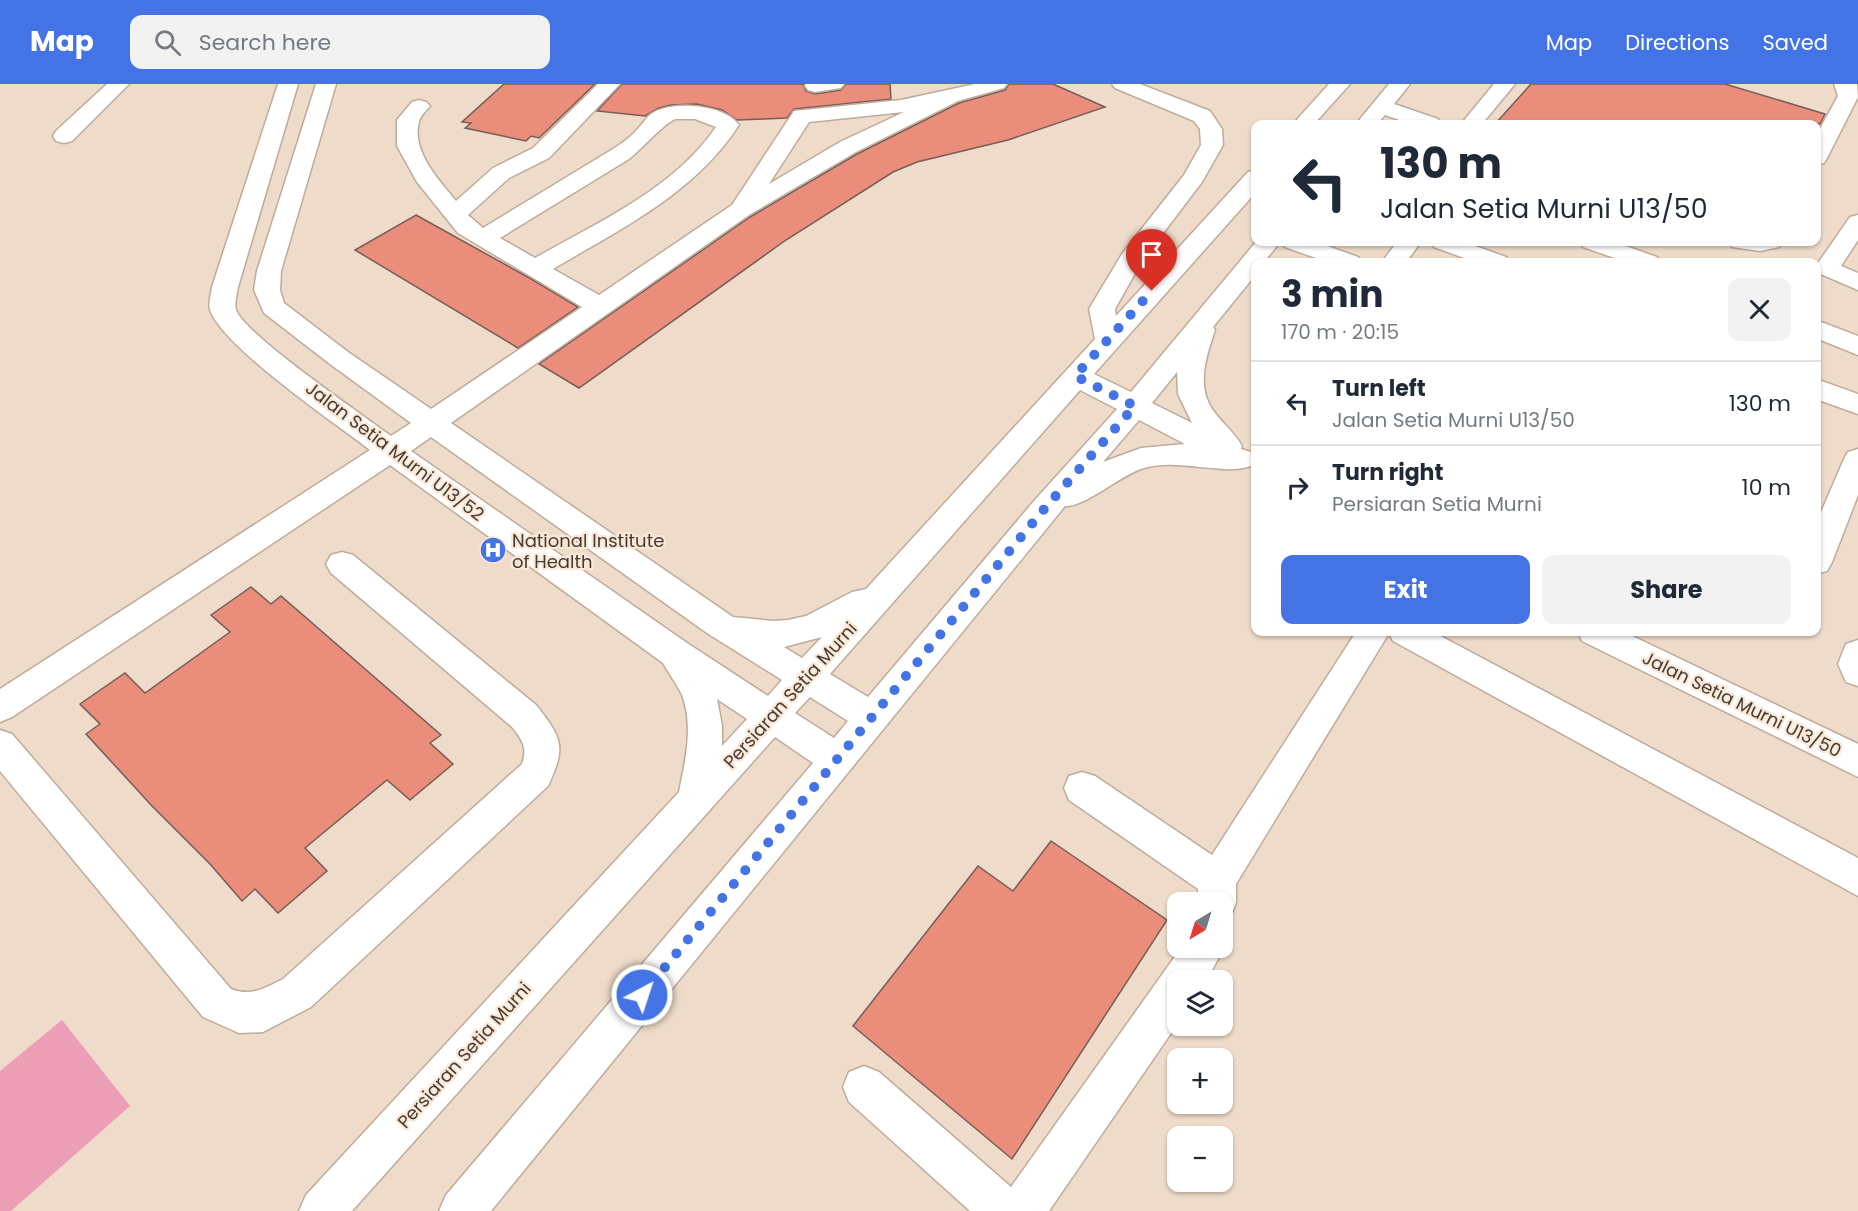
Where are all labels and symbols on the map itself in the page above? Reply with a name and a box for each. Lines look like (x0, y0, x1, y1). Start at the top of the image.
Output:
pin (1126, 229, 1177, 291)
street label: Jalan Setia Murni U13/52 (301, 376, 489, 526)
place label: National Institute of Health (512, 528, 664, 574)
hospital icon: National Institute of Health (478, 535, 508, 565)
street label: Persiaran Setia Murni (718, 616, 862, 774)
street label: Jalan Setia Murni U13/50 (1638, 645, 1846, 763)
north arrow (1167, 892, 1233, 958)
position arrow (610, 963, 674, 1027)
street label: Persiaran Setia Murni (392, 976, 536, 1134)

